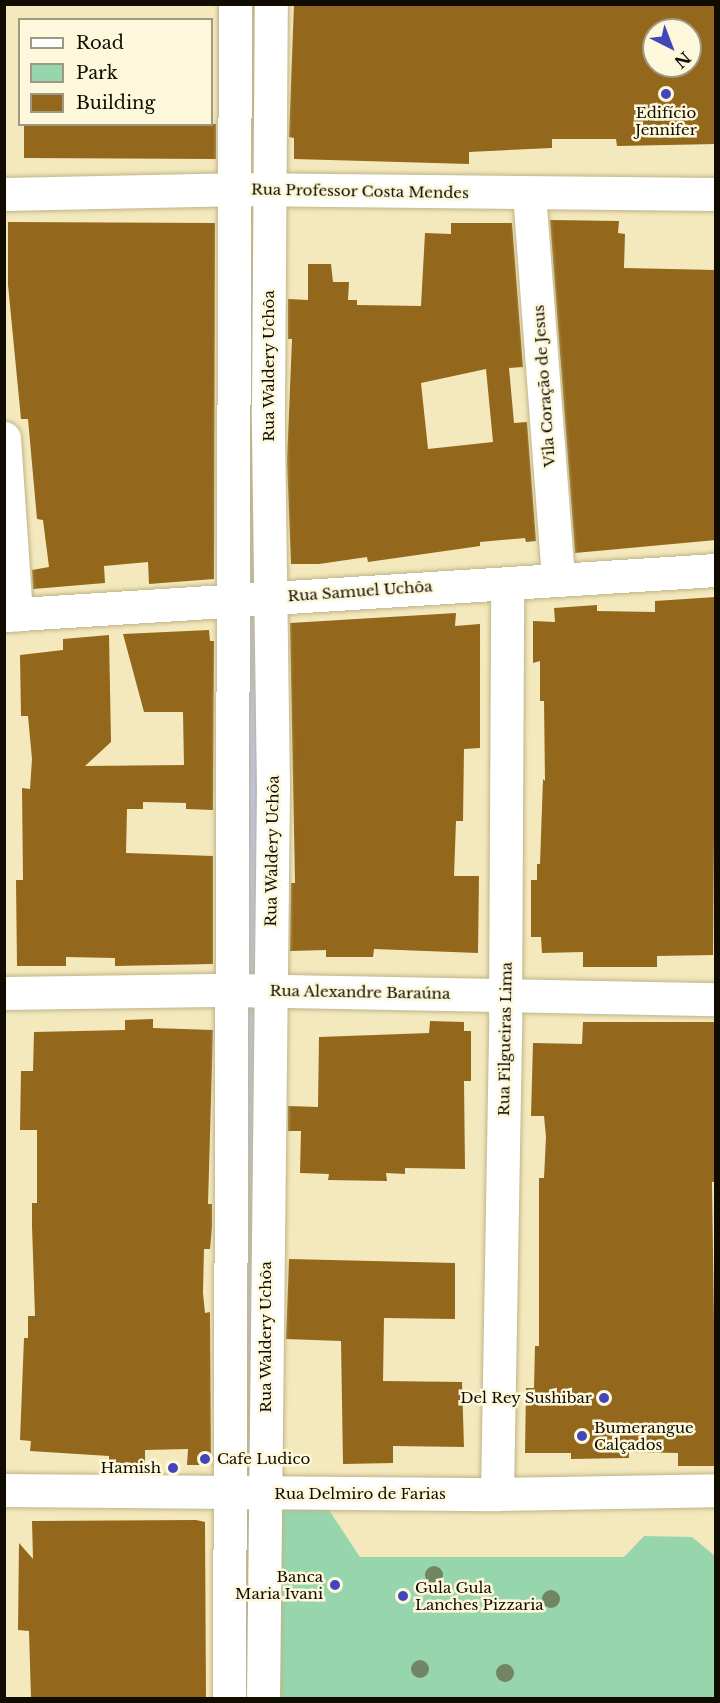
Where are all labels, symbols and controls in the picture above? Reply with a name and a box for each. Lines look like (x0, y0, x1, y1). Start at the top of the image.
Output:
legend (18, 18, 213, 126)
north arrow (642, 18, 702, 78)
text: Road (76, 32, 124, 54)
text: N (670, 47, 695, 72)
text: Park (76, 62, 118, 84)
marker: Edifício Jennifer (659, 87, 673, 101)
text: Building (76, 92, 155, 114)
place label: Edifício Jennifer (635, 103, 697, 138)
street label: Rua Professor Costa Mendes (251, 180, 469, 202)
street label: Rua Waldery Uchôa (260, 290, 278, 442)
street label: Vila Coração de Jesus (529, 304, 559, 468)
street label: Rua Samuel Uchôa (287, 577, 433, 605)
street label: Rua Waldery Uchôa (262, 775, 282, 927)
street label: Rua Filgueiras Lima (495, 962, 515, 1116)
street label: Rua Alexandre Baraúna (269, 981, 451, 1003)
street label: Rua Waldery Uchôa (257, 1261, 275, 1413)
place label: Del Rey Sushibar (460, 1389, 592, 1407)
marker: Del Rey Sushibar (597, 1391, 611, 1405)
place label: Bumerangue Calçados (594, 1418, 694, 1453)
marker: Bumerangue Calçados (575, 1429, 589, 1443)
place label: Cafe Ludico (217, 1450, 310, 1468)
marker: Cafe Ludico (198, 1452, 212, 1466)
place label: Hamish (100, 1459, 161, 1477)
marker: Hamish (166, 1461, 180, 1475)
street label: Rua Delmiro de Farias (274, 1485, 446, 1503)
place label: Banca Maria Ivani (235, 1567, 323, 1602)
marker: Banca Maria Ivani (328, 1578, 342, 1592)
place label: Gula Gula Lanches Pizzaria (415, 1578, 544, 1613)
marker: Gula Gula Lanches Pizzaria (396, 1589, 410, 1603)

